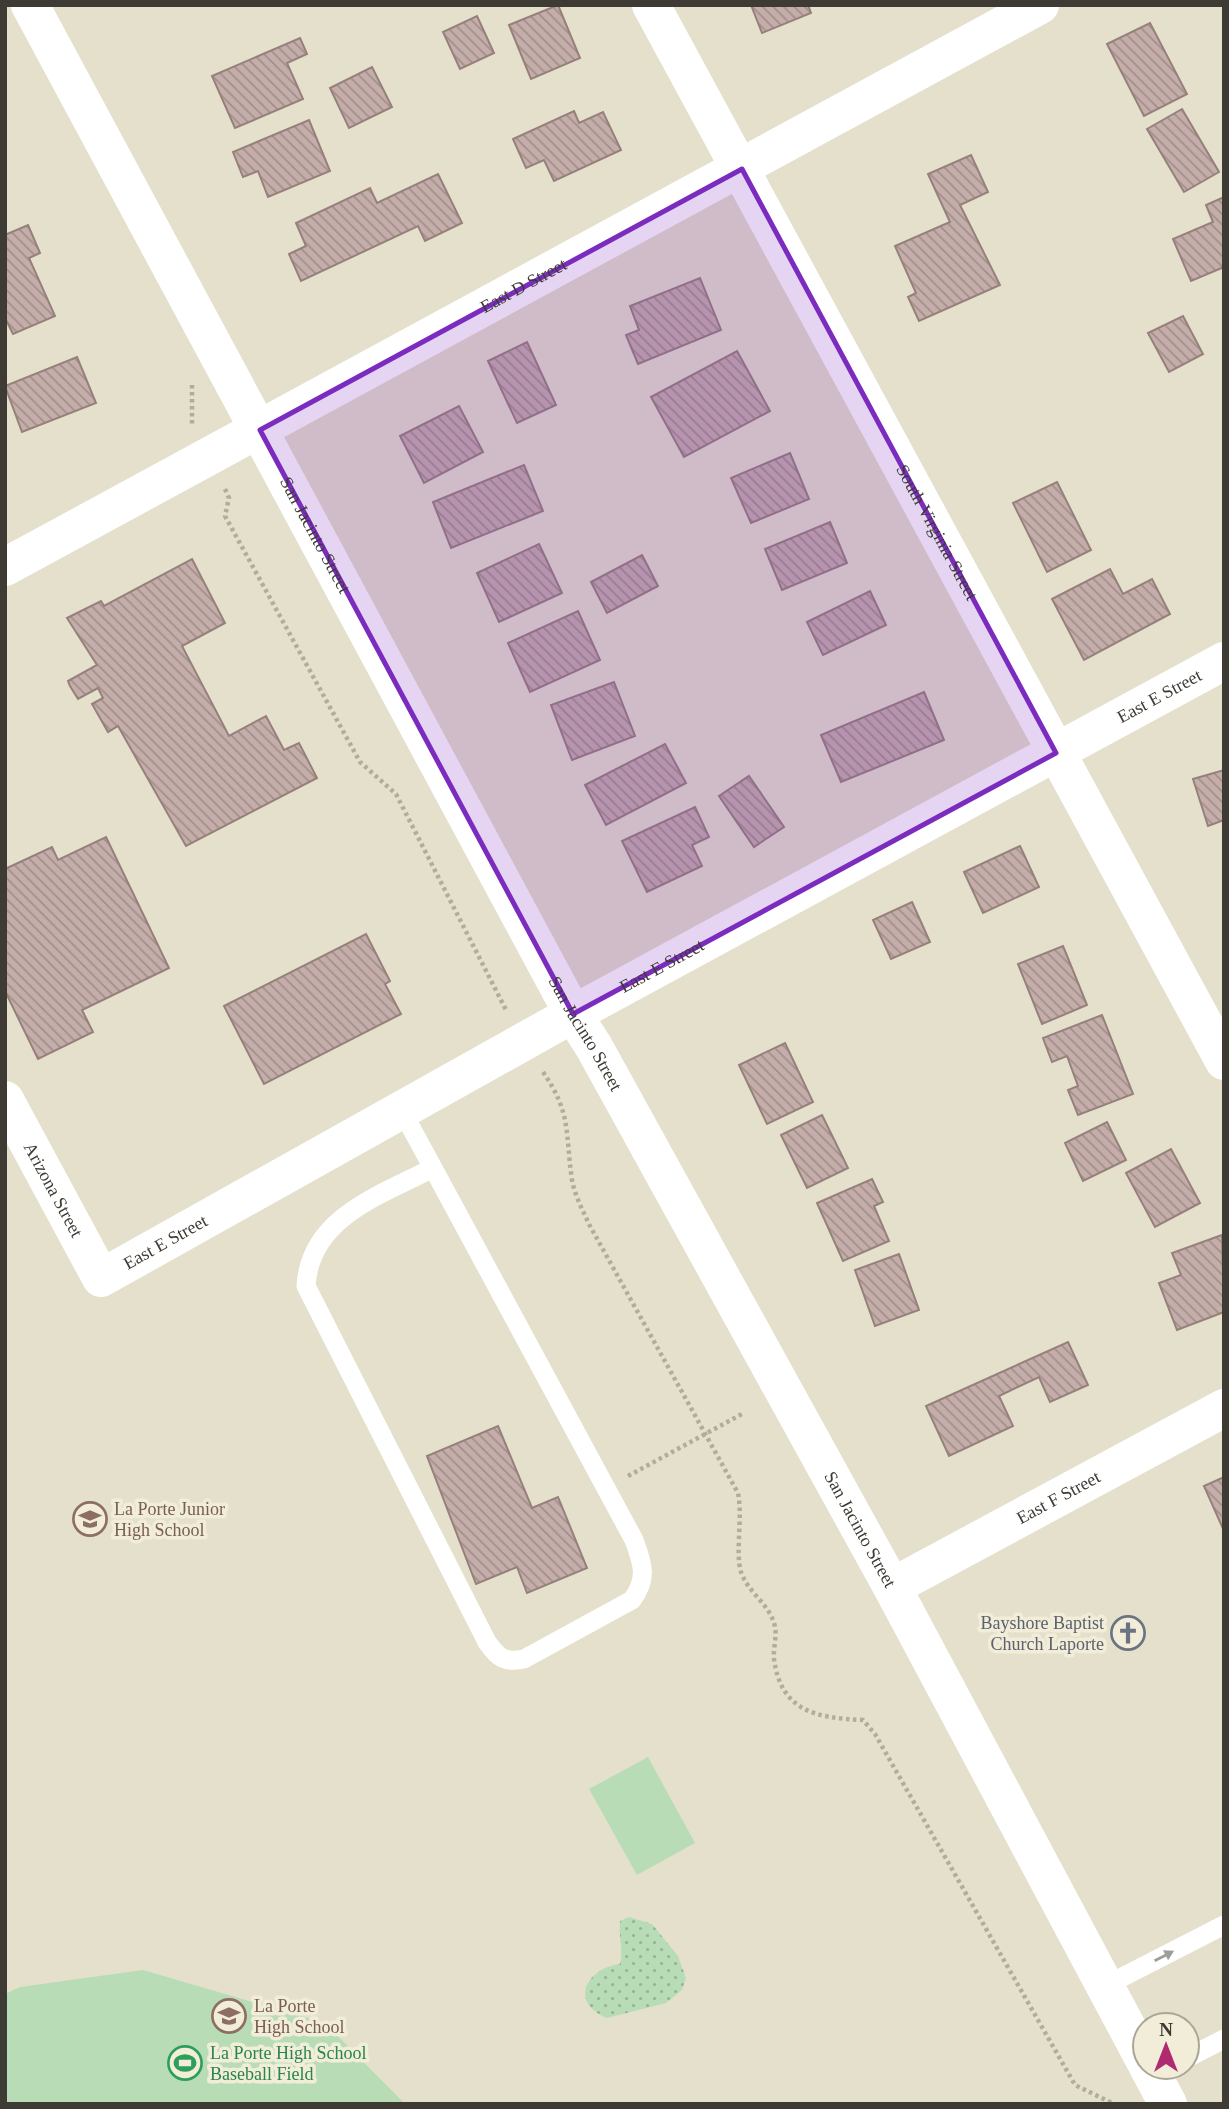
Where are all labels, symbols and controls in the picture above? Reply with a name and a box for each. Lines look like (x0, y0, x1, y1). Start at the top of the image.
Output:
street label: East D Street (477, 254, 570, 317)
street label: South Virginia Street (892, 461, 982, 604)
street label: San Jacinto Street (276, 474, 355, 597)
street label: East E Street (1114, 665, 1205, 727)
street label: East E Street (616, 935, 707, 997)
street label: San Jacinto Street (545, 973, 626, 1094)
street label: Arizona Street (20, 1139, 87, 1241)
street label: East E Street (120, 1211, 211, 1273)
street label: East F Street (1013, 1467, 1104, 1528)
street label: San Jacinto Street (820, 1468, 900, 1591)
place label: La Porte Junior High School (114, 1499, 225, 1540)
school or university icon: La Porte Junior High School (71, 1500, 109, 1538)
place label: Bayshore Baptist Church Laporte (981, 1613, 1104, 1654)
church icon: Bayshore Baptist Church Laporte (1109, 1614, 1147, 1652)
one-way arrow (1154, 1950, 1174, 1961)
place label: La Porte High School (254, 1996, 345, 2037)
school or university icon: La Porte High School (210, 1997, 248, 2035)
north arrow (1131, 2011, 1201, 2081)
text: N (1159, 2019, 1173, 2040)
place label: La Porte High School Baseball Field (210, 2043, 366, 2084)
sports icon: La Porte High School Baseball Field (166, 2044, 204, 2082)

